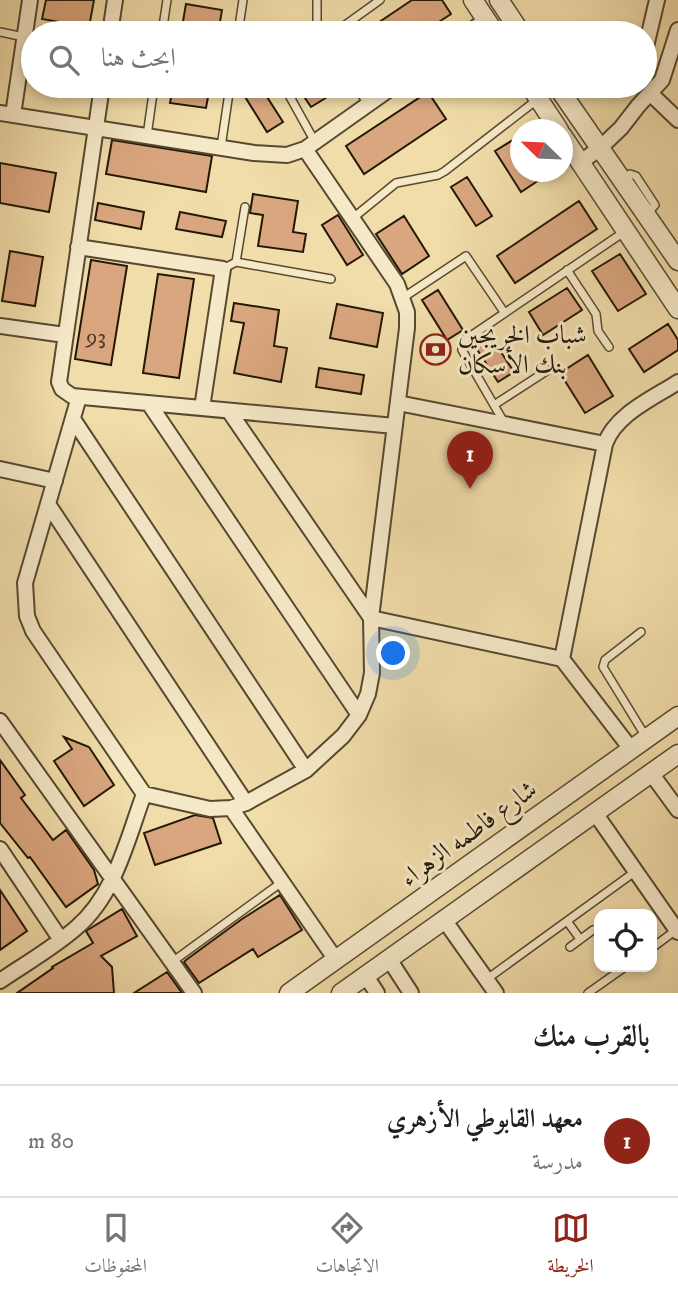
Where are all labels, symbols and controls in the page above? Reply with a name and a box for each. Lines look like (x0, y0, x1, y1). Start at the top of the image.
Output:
search box (21, 21, 657, 98)
icon: search (45, 41, 83, 79)
text: ابحث هنا (101, 42, 176, 75)
north arrow (510, 119, 573, 182)
place label: شباب الخريجين بنك الأسكان (458, 319, 587, 382)
house number: 93 (85, 323, 106, 352)
bank icon: شباب الخريجين بنك الأسكان (418, 332, 452, 366)
pin: 1 (447, 431, 493, 489)
your location (376, 636, 410, 670)
street label: شارع فاطمه الزهراء (394, 773, 546, 898)
map controls (594, 909, 657, 972)
button: locate (594, 909, 657, 972)
text: بالقرب منك (533, 1019, 650, 1056)
text: معهد القابوطي الأزهري (387, 1103, 583, 1136)
text: 80 m (28, 1127, 74, 1156)
text: 1 (623, 1127, 631, 1156)
text: مدرسة (532, 1148, 583, 1177)
tab: المحفوظات (84, 1209, 147, 1284)
tab: الاتجاهات (316, 1209, 379, 1284)
tab: الخريطة (547, 1209, 594, 1284)

